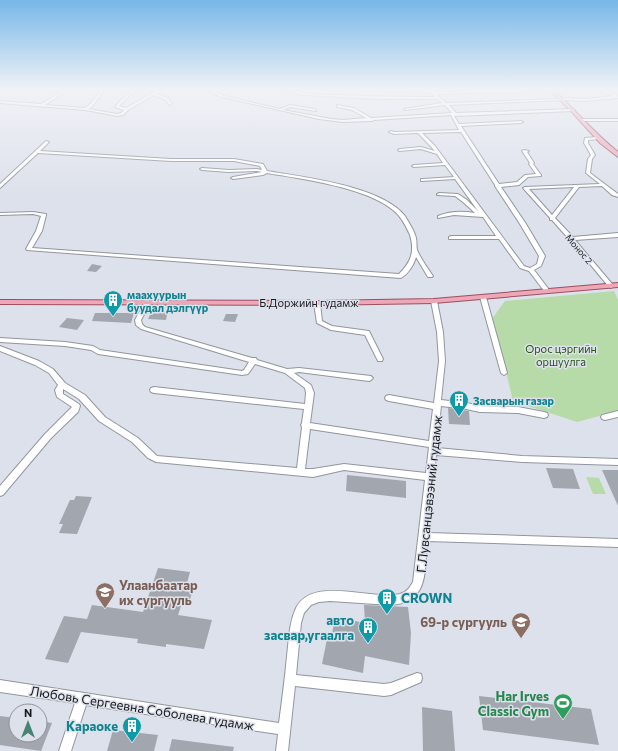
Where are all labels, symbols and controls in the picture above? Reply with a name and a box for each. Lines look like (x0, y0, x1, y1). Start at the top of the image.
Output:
street label: Монос 2 (563, 232, 595, 266)
place label: маахуурын буудал дэлгүүр (127, 288, 209, 314)
building icon: маахуурын буудал дэлгүүр (102, 289, 124, 317)
street label: Б.Доржийн гудамж (259, 296, 359, 309)
park label: Орос цэргийн оршуулга (525, 342, 597, 368)
building icon: Засварын газар (448, 389, 470, 417)
place label: Засварын газар (473, 394, 555, 407)
street label: Г.Лувсанцэвээний гудамж (413, 414, 445, 573)
place label: Улаанбаатар их сургууль (119, 577, 198, 608)
school or university icon: Улаанбаатар их сургууль (94, 581, 116, 609)
building icon: CROWN (376, 587, 398, 615)
place label: CROWN (401, 590, 452, 606)
school or university icon: 69-р сургууль (510, 611, 532, 639)
place label: авто засвар,угаалга (264, 612, 354, 643)
place label: 69-р сургууль (420, 614, 507, 630)
building icon: авто засвар,угаалга (357, 616, 379, 644)
street label: Любовь Сергеевна Соболева гудамж (29, 682, 256, 734)
place label: Har Irves Classic Gym (478, 688, 549, 719)
sports icon: Har Irves Classic Gym (552, 692, 574, 720)
north arrow (8, 703, 48, 743)
text: N (24, 706, 32, 719)
building icon: Караоке (121, 715, 143, 743)
place label: Караоке (66, 718, 118, 734)

